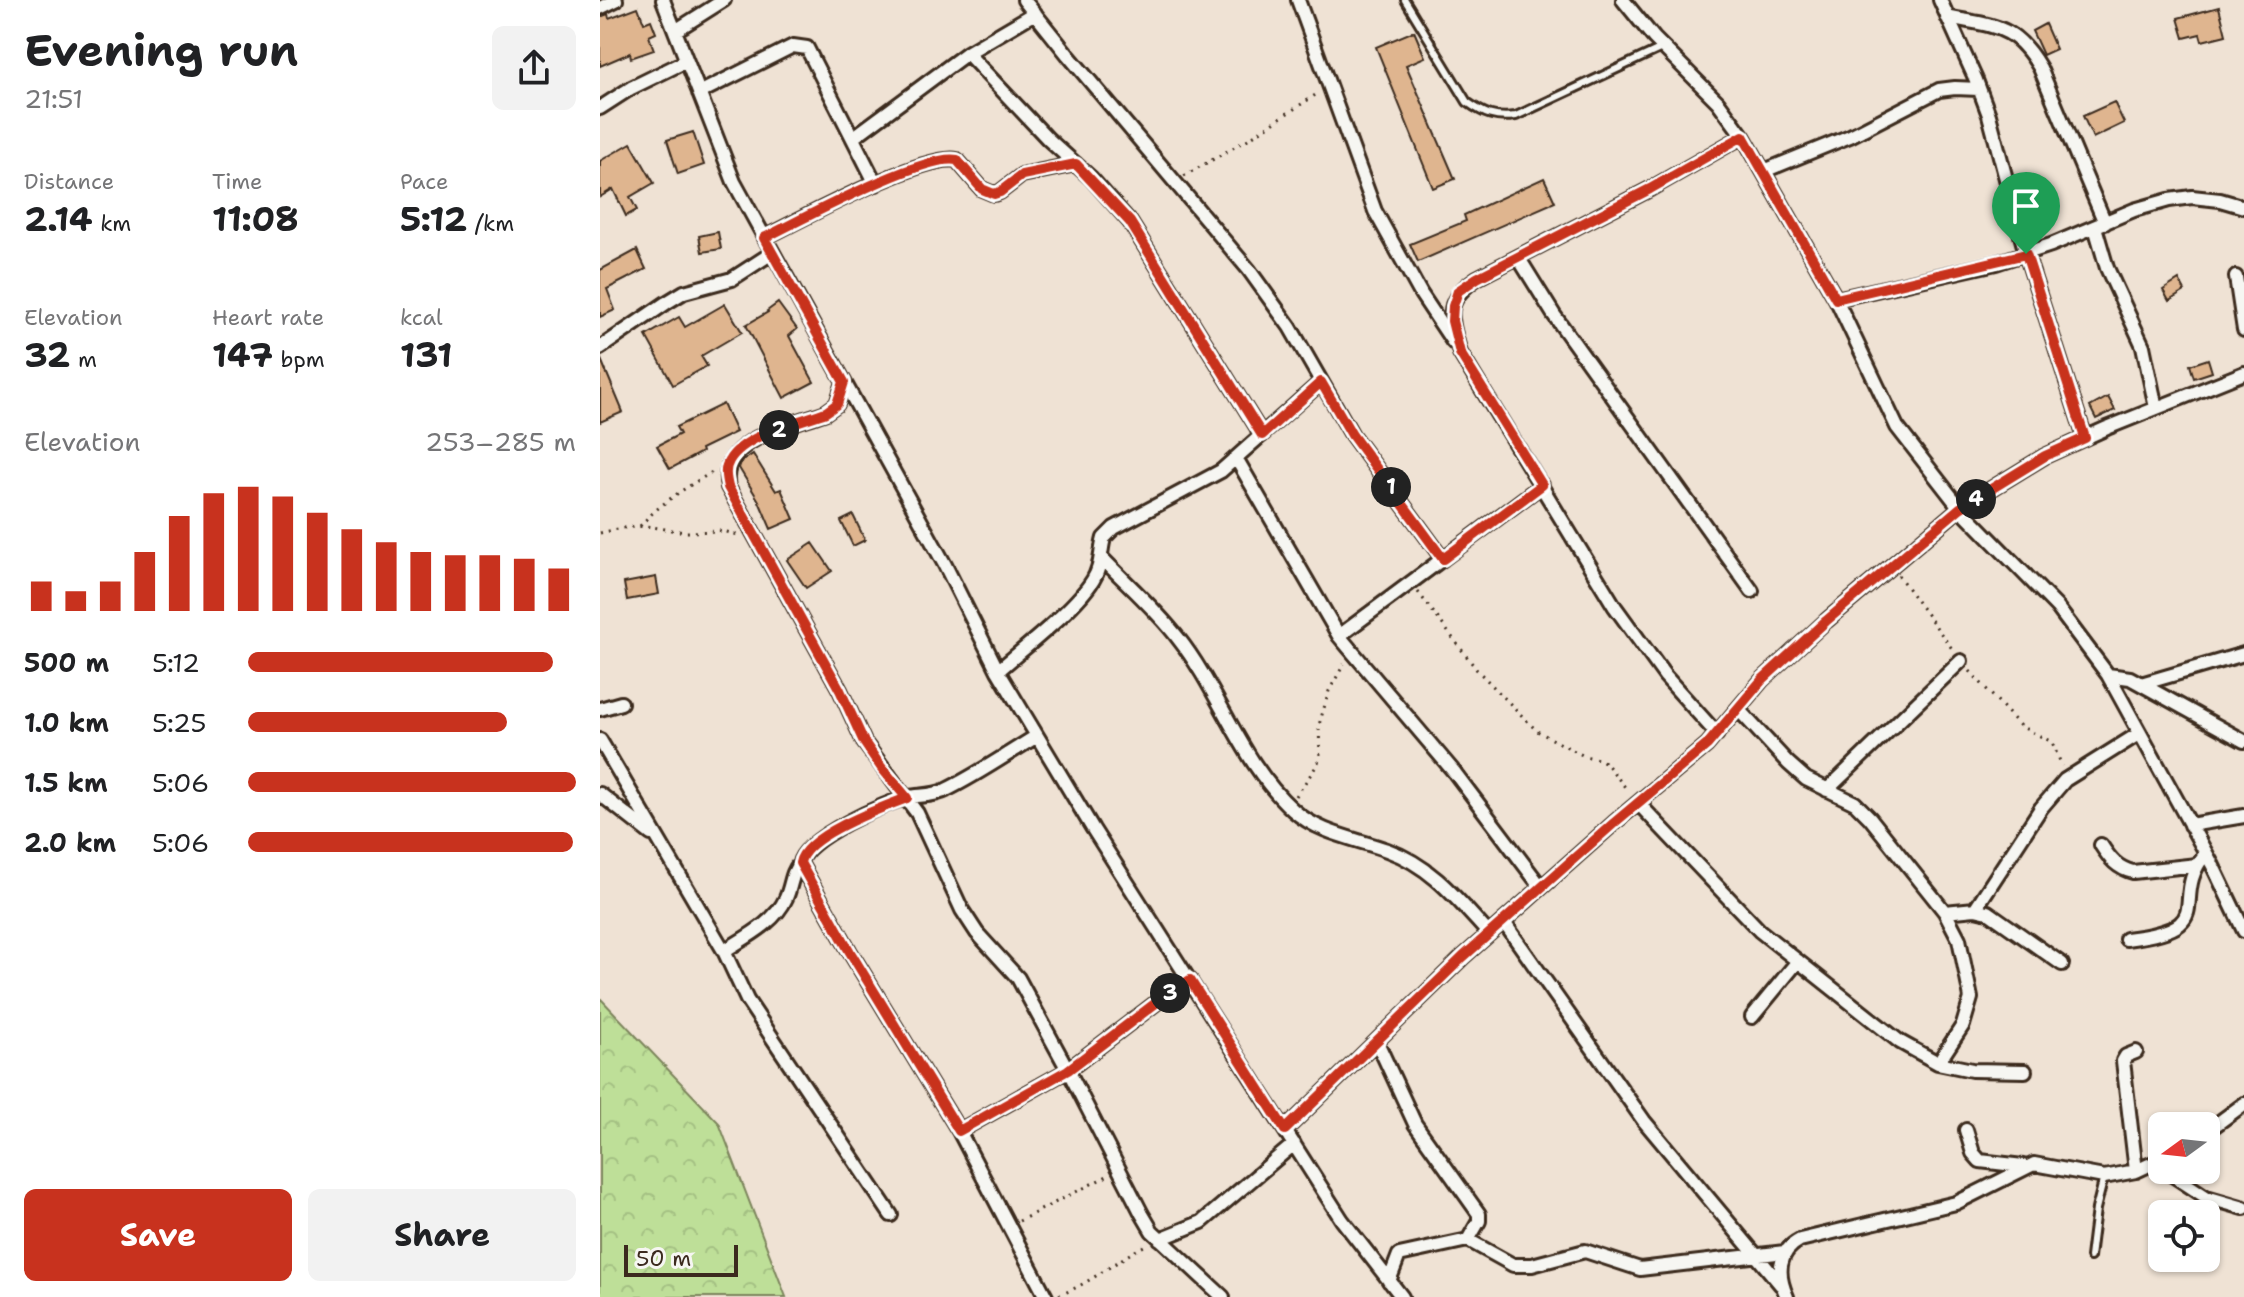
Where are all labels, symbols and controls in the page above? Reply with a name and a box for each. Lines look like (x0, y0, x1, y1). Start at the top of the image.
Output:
text: Evening run (24, 21, 298, 80)
button: share (492, 26, 576, 110)
text: 21:51 (24, 81, 83, 116)
text: Distance (24, 167, 114, 196)
text: Time (212, 167, 262, 196)
text: Pace (400, 167, 448, 196)
pin (1992, 172, 2060, 254)
icon: arrive (2004, 184, 2048, 228)
text: 2.14 (24, 196, 93, 242)
text: 11:08 (212, 196, 299, 242)
text: 5:12 (400, 196, 467, 242)
text: km (93, 209, 131, 238)
text: /km (467, 209, 514, 238)
text: Elevation (24, 303, 122, 332)
text: Heart rate (212, 303, 324, 332)
text: kcal (400, 303, 443, 332)
text: 32 (24, 332, 70, 378)
text: 147 (212, 332, 273, 378)
text: 131 (400, 332, 453, 378)
text: m (70, 345, 97, 374)
text: bpm (273, 345, 325, 374)
pin: 2 (759, 410, 799, 450)
text: 2 (771, 415, 787, 444)
text: Elevation (24, 424, 140, 459)
text: 253–285 m (425, 424, 576, 459)
pin: 1 (1371, 467, 1411, 507)
text: 1 (1386, 472, 1396, 501)
pin: 4 (1956, 479, 1996, 519)
text: 4 (1968, 484, 1984, 513)
text: 500 m (24, 645, 109, 680)
text: 5:12 (152, 645, 200, 680)
text: 1.0 km (24, 705, 109, 740)
text: 5:25 (152, 705, 206, 740)
text: 1.5 km (24, 765, 108, 800)
text: 5:06 (152, 765, 209, 800)
text: 2.0 km (24, 825, 116, 860)
text: 5:06 (152, 825, 209, 860)
pin: 3 (1150, 973, 1190, 1013)
text: 3 (1162, 978, 1178, 1007)
north arrow (2148, 1112, 2220, 1184)
map controls (2148, 1112, 2220, 1272)
button: Save (24, 1189, 292, 1281)
button: Share (308, 1189, 576, 1281)
button: locate (2148, 1200, 2220, 1272)
scale bar (624, 1241, 738, 1277)
text: 50 m (636, 1244, 691, 1273)

